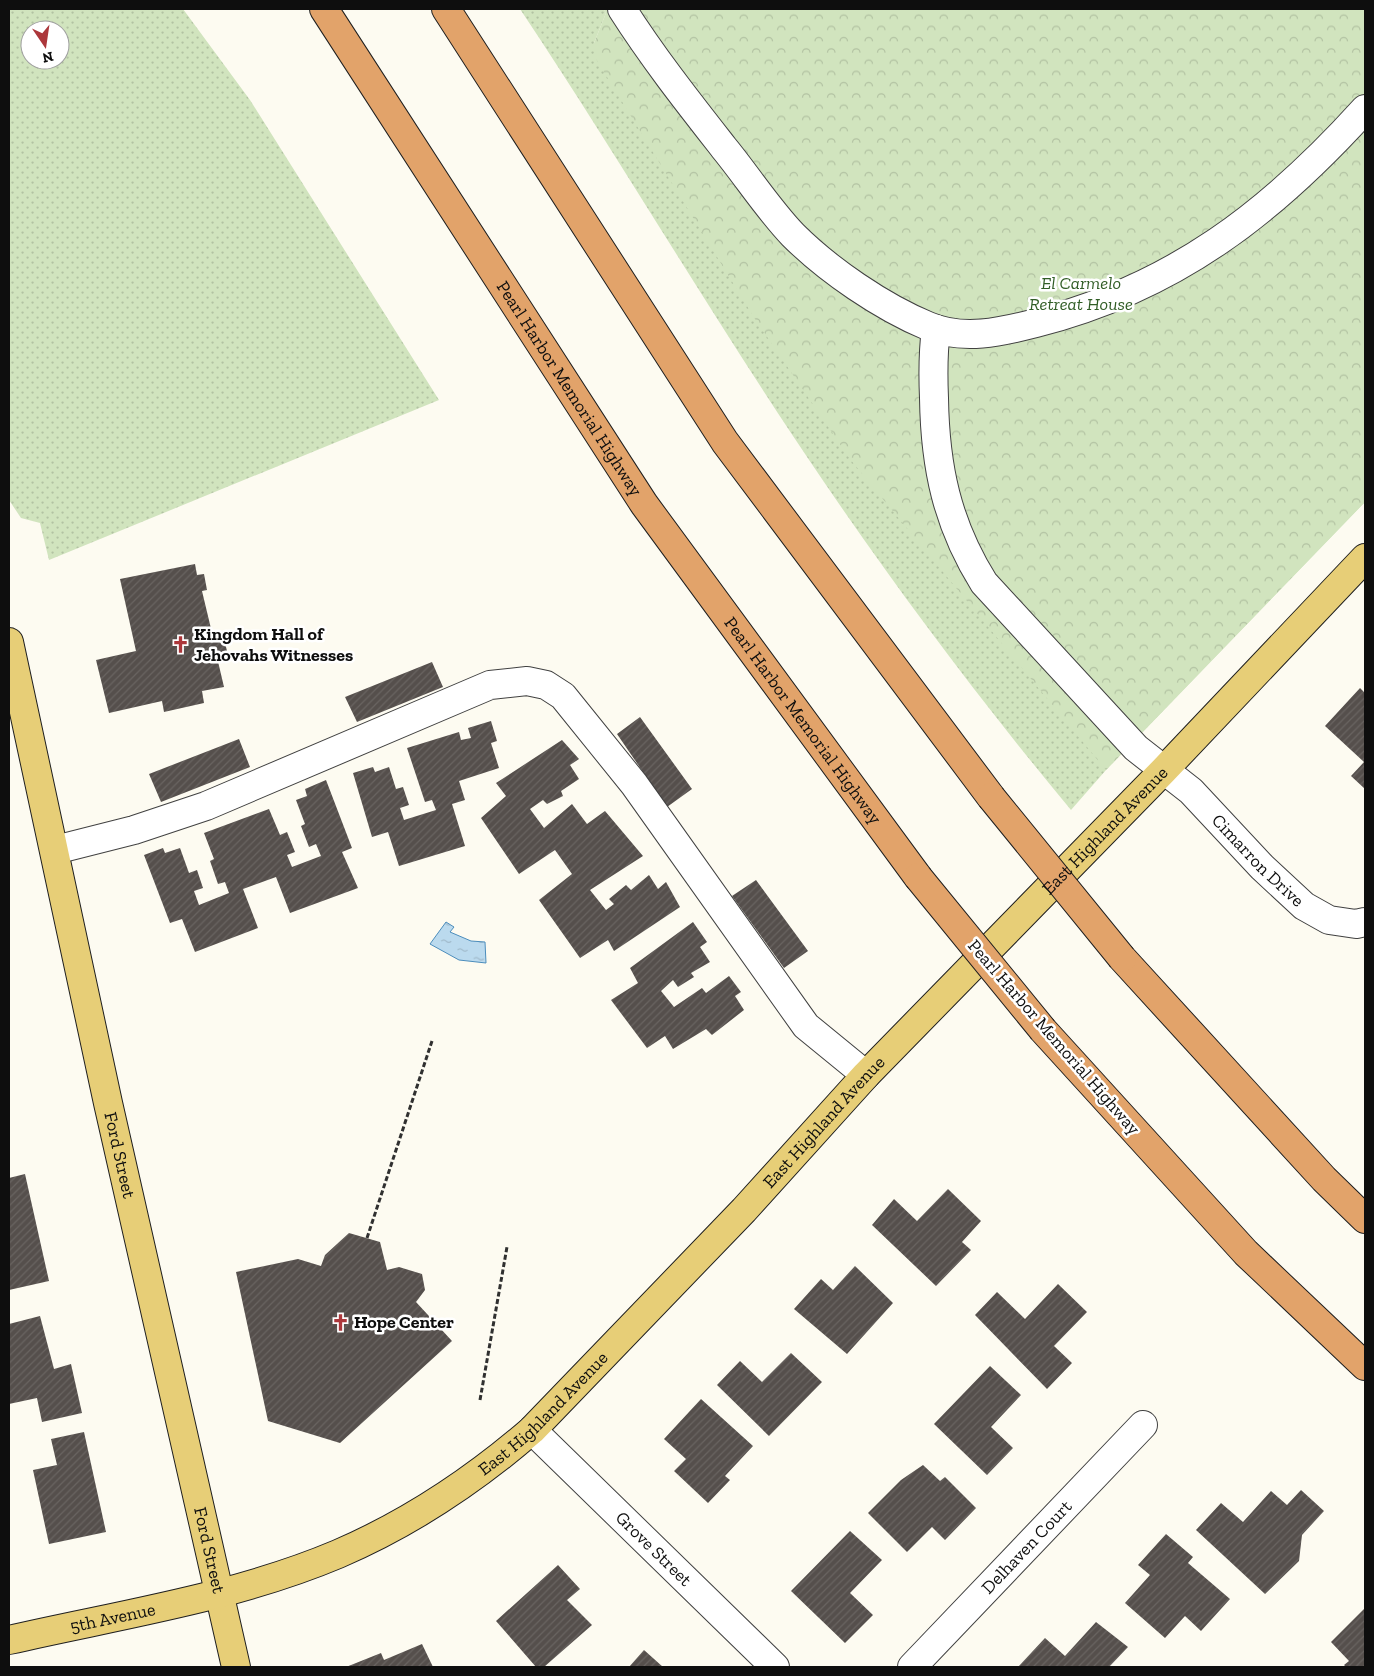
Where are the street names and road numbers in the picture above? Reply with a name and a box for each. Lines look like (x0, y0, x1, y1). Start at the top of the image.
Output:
street label: Pearl Harbor Memorial Highway (492, 277, 647, 501)
street label: Pearl Harbor Memorial Highway (720, 612, 887, 829)
street label: East Highland Avenue (1037, 762, 1172, 899)
street label: Cimarron Drive (1207, 809, 1309, 911)
street label: Pearl Harbor Memorial Highway (963, 935, 1145, 1140)
street label: East Highland Avenue (758, 1051, 889, 1193)
street label: Ford Street (99, 1110, 140, 1201)
street label: East Highland Avenue (474, 1347, 613, 1480)
street label: Delhaven Court (977, 1495, 1077, 1598)
street label: Ford Street (189, 1505, 230, 1596)
street label: Grove Street (611, 1507, 697, 1591)
street label: 5th Avenue (68, 1598, 157, 1637)

